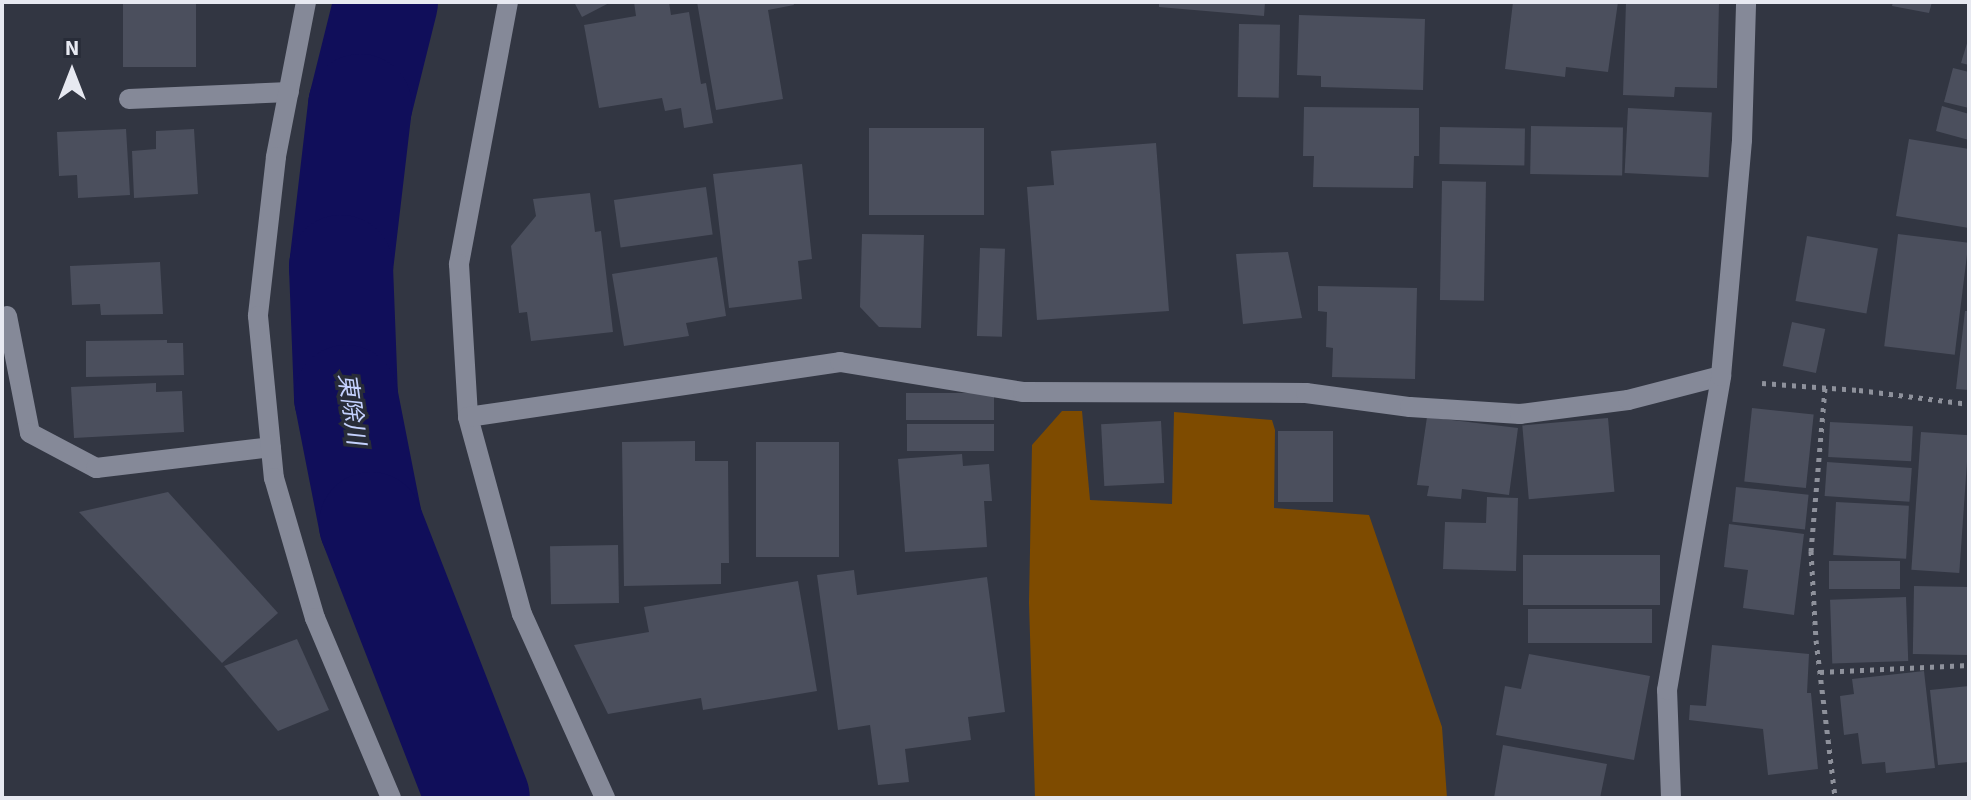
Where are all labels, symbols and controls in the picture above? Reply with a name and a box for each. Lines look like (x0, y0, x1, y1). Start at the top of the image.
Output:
north arrow (32, 32, 112, 112)
text: N (65, 32, 79, 64)
water label: 東除川 (332, 371, 370, 447)

